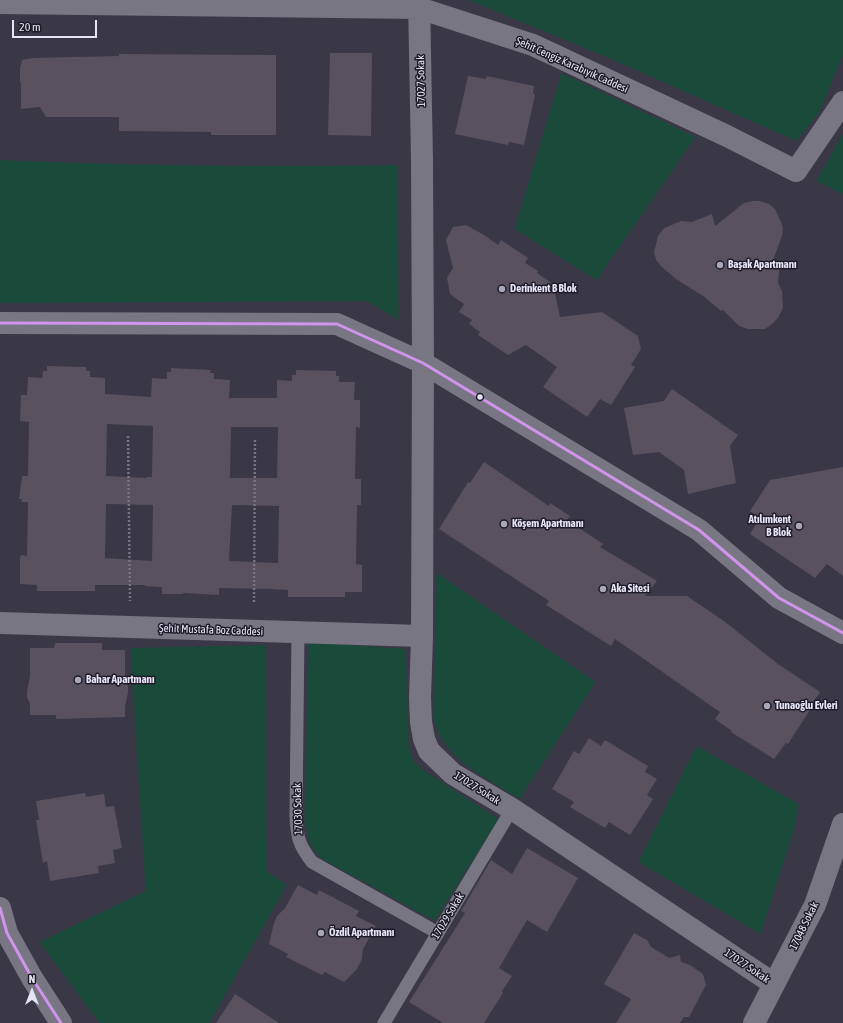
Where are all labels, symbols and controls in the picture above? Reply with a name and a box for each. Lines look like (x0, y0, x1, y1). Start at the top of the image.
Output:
scale bar (14, 12, 99, 38)
text: 20 m (19, 20, 41, 34)
street label: Şehit Cengiz Karabıyık Caddesi (514, 34, 630, 96)
street label: 17027 Sokak (414, 55, 428, 107)
place label: Başak Apartmanı (728, 258, 797, 272)
marker: Başak Apartmanı (715, 260, 725, 270)
place label: Derinkent B Blok (510, 282, 577, 296)
marker: Derinkent B Blok (497, 284, 507, 294)
unlabelled marker (475, 392, 485, 402)
place label: Atılımkent B Blok (748, 513, 791, 539)
place label: Köşem Apartmanı (512, 517, 584, 531)
marker: Köşem Apartmanı (499, 519, 509, 529)
marker: Atılımkent B Blok (794, 521, 804, 531)
place label: Aka Sitesi (611, 582, 649, 596)
marker: Aka Sitesi (598, 584, 608, 594)
street label: Şehit Mustafa Boz Caddesi (159, 622, 263, 638)
place label: Bahar Apartmanı (86, 673, 154, 687)
marker: Bahar Apartmanı (73, 675, 83, 685)
place label: Tunaoğlu Evleri (775, 699, 837, 713)
marker: Tunaoğlu Evleri (762, 701, 772, 711)
street label: 17027 Sokak (451, 769, 503, 807)
street label: 17030 Sokak (290, 783, 306, 835)
street label: 17029 Sokak (429, 890, 467, 942)
street label: 17048 Sokak (787, 900, 821, 952)
place label: Özdil Apartmanı (329, 926, 394, 940)
marker: Özdil Apartmanı (316, 928, 326, 938)
street label: 17027 Sokak (722, 946, 772, 986)
north arrow (12, 971, 52, 1011)
text: N (29, 973, 35, 985)

